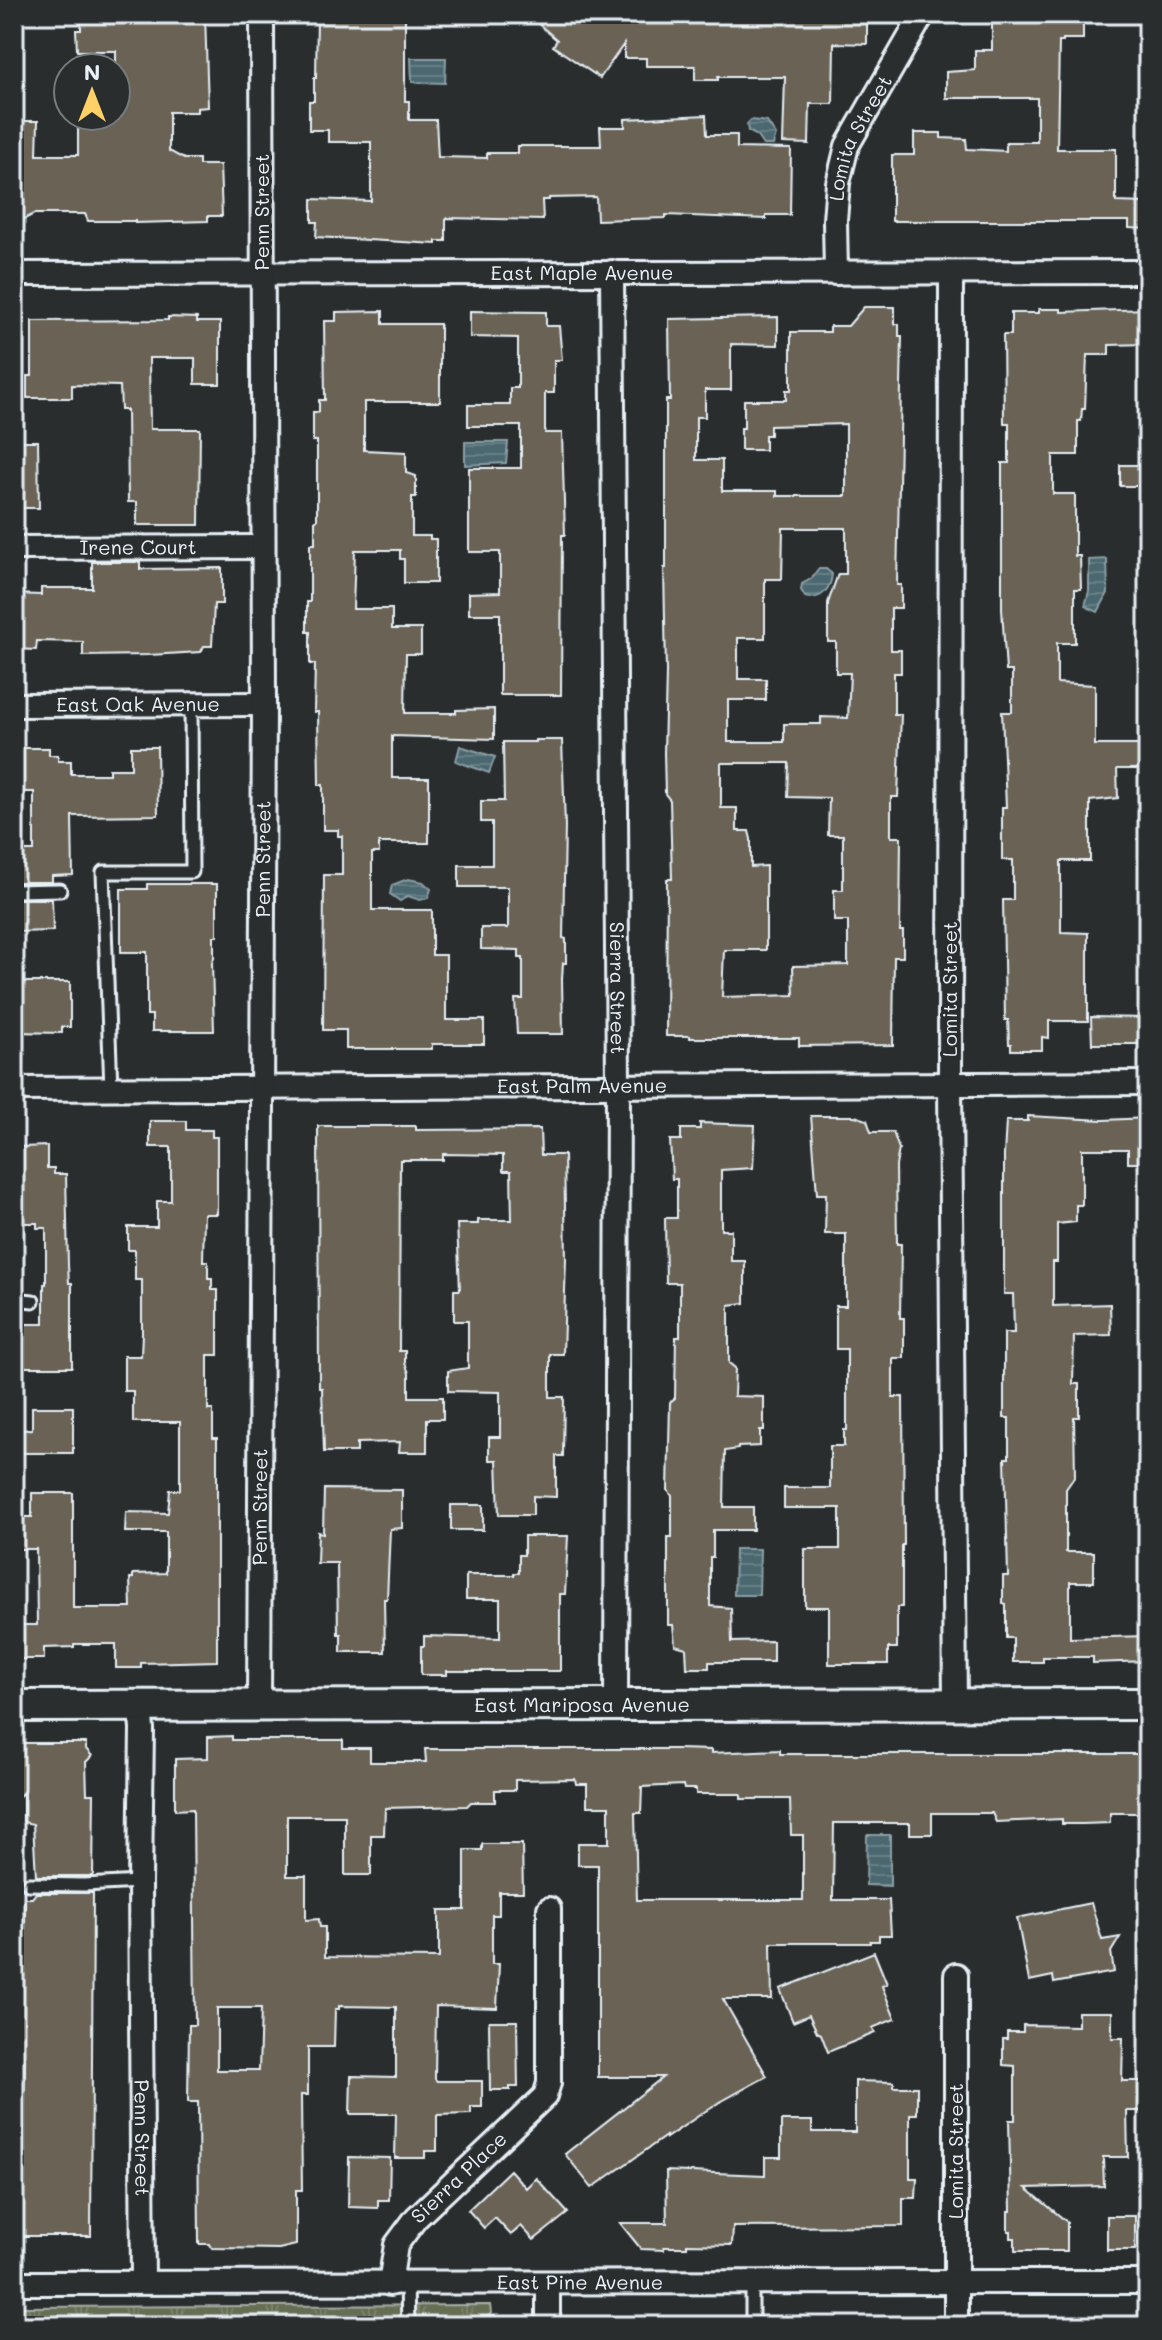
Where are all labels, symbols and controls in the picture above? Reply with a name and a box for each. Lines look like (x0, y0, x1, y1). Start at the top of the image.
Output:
north arrow (52, 52, 132, 132)
text: N (84, 57, 100, 86)
street label: Lomita Street (823, 70, 897, 202)
street label: Penn Street (248, 154, 274, 270)
street label: East Maple Avenue (491, 259, 673, 285)
street label: Irene Court (79, 533, 197, 560)
street label: East Oak Avenue (56, 690, 220, 717)
street label: Penn Street (249, 800, 276, 918)
street label: Lomita Street (936, 921, 962, 1057)
street label: Sierra Street (605, 922, 632, 1054)
street label: East Palm Avenue (497, 1072, 667, 1098)
street label: Penn Street (246, 1448, 272, 1566)
street label: East Mariposa Avenue (474, 1691, 690, 1717)
street label: Penn Street (129, 2079, 156, 2196)
street label: Lomita Street (942, 2083, 968, 2219)
street label: Sierra Place (405, 2125, 512, 2228)
street label: East Pine Avenue (497, 2268, 663, 2295)

